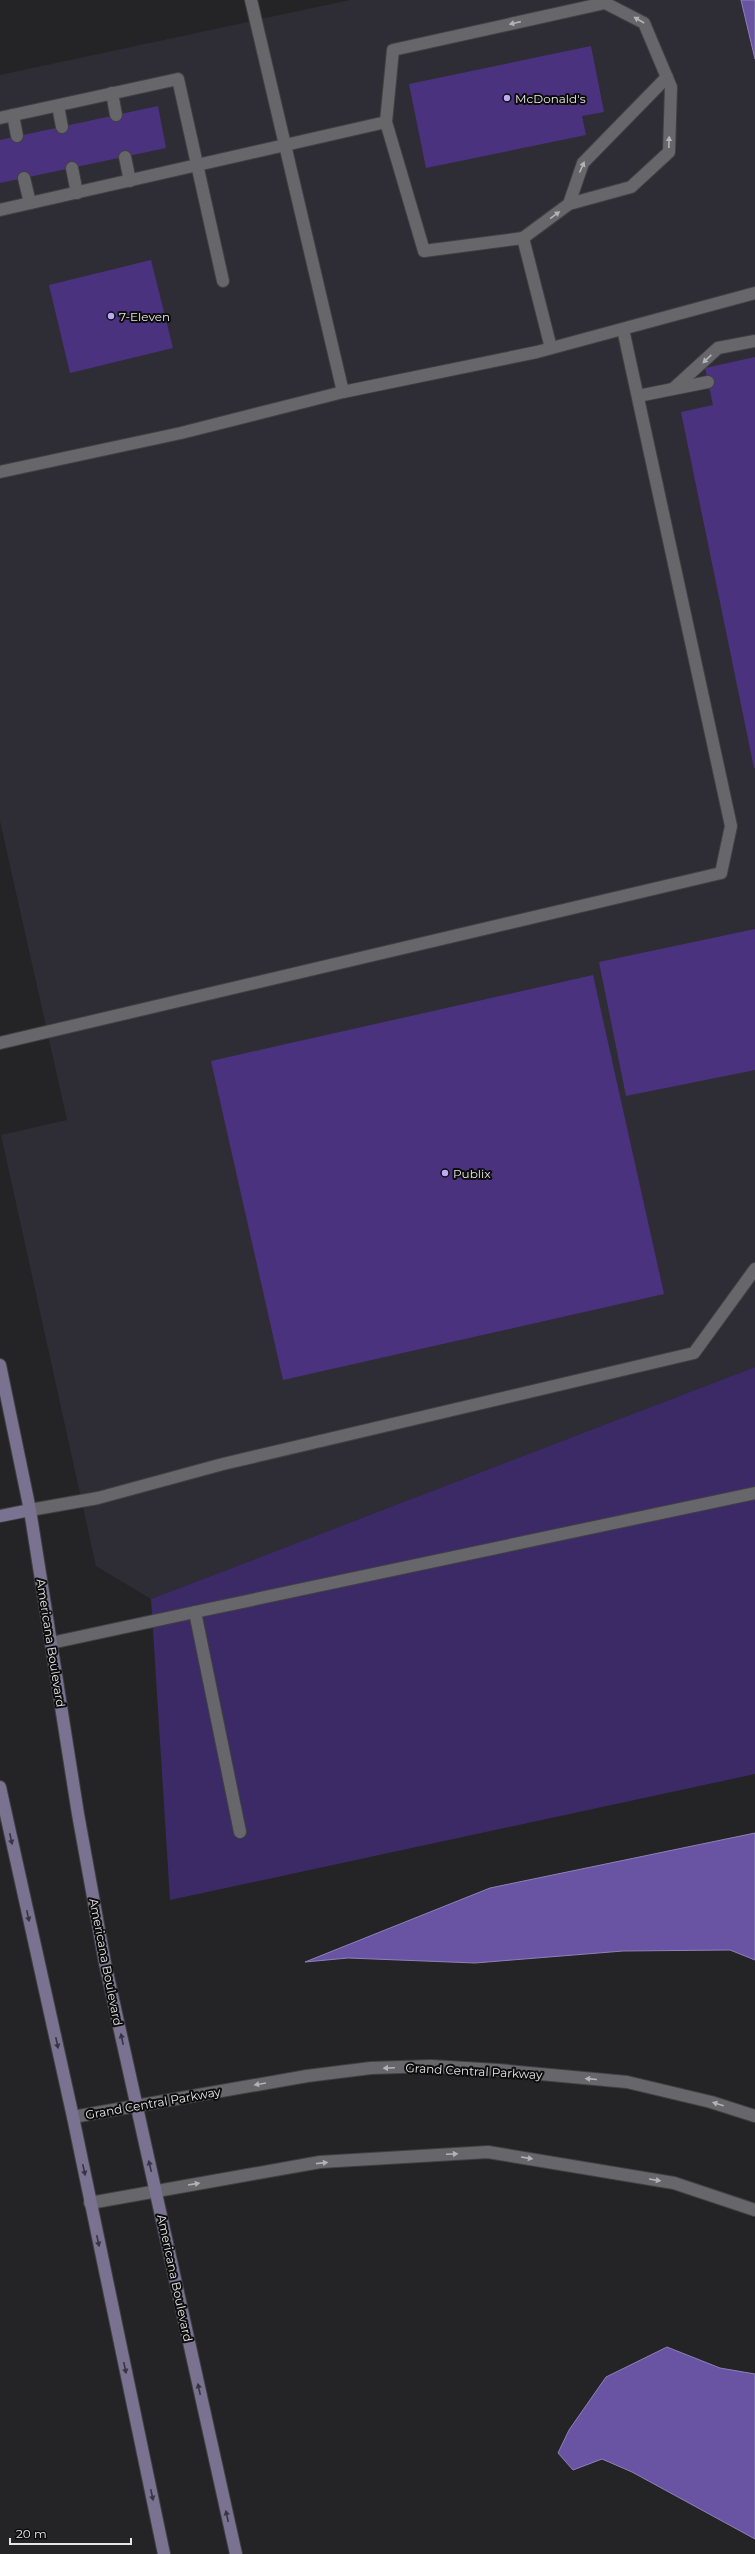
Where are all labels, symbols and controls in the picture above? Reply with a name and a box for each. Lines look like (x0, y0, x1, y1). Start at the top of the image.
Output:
one-way arrow (633, 17, 645, 24)
one-way arrow (509, 20, 522, 26)
place label: McDonald's (515, 91, 586, 106)
marker: McDonald's (502, 93, 512, 103)
one-way arrow (666, 135, 672, 148)
one-way arrow (579, 162, 585, 173)
one-way arrow (550, 211, 560, 219)
place label: 7-Eleven (119, 309, 170, 324)
marker: 7-Eleven (106, 311, 116, 321)
one-way arrow (702, 354, 712, 363)
place label: Publix (453, 1166, 491, 1181)
marker: Publix (440, 1168, 450, 1178)
street label: Americana Boulevard (33, 1578, 69, 1708)
one-way arrow (9, 1833, 15, 1845)
street label: Americana Boulevard (86, 1897, 126, 2027)
one-way arrow (26, 1910, 32, 1923)
one-way arrow (118, 2033, 124, 2046)
one-way arrow (54, 2037, 60, 2049)
street label: Grand Central Parkway (405, 2060, 543, 2082)
one-way arrow (383, 2064, 395, 2071)
one-way arrow (585, 2075, 597, 2082)
one-way arrow (254, 2081, 266, 2087)
street label: Grand Central Parkway (84, 2084, 222, 2122)
one-way arrow (712, 2101, 724, 2107)
one-way arrow (446, 2151, 459, 2157)
one-way arrow (521, 2156, 533, 2162)
one-way arrow (316, 2159, 328, 2166)
one-way arrow (146, 2160, 152, 2173)
one-way arrow (81, 2164, 87, 2177)
one-way arrow (649, 2177, 661, 2183)
one-way arrow (188, 2181, 200, 2187)
street label: Americana Boulevard (154, 2213, 196, 2343)
one-way arrow (96, 2235, 102, 2247)
one-way arrow (123, 2362, 129, 2374)
one-way arrow (196, 2383, 202, 2395)
one-way arrow (149, 2489, 155, 2502)
one-way arrow (224, 2510, 230, 2522)
scale bar (10, 2520, 131, 2546)
text: 20 m (16, 2526, 47, 2541)

